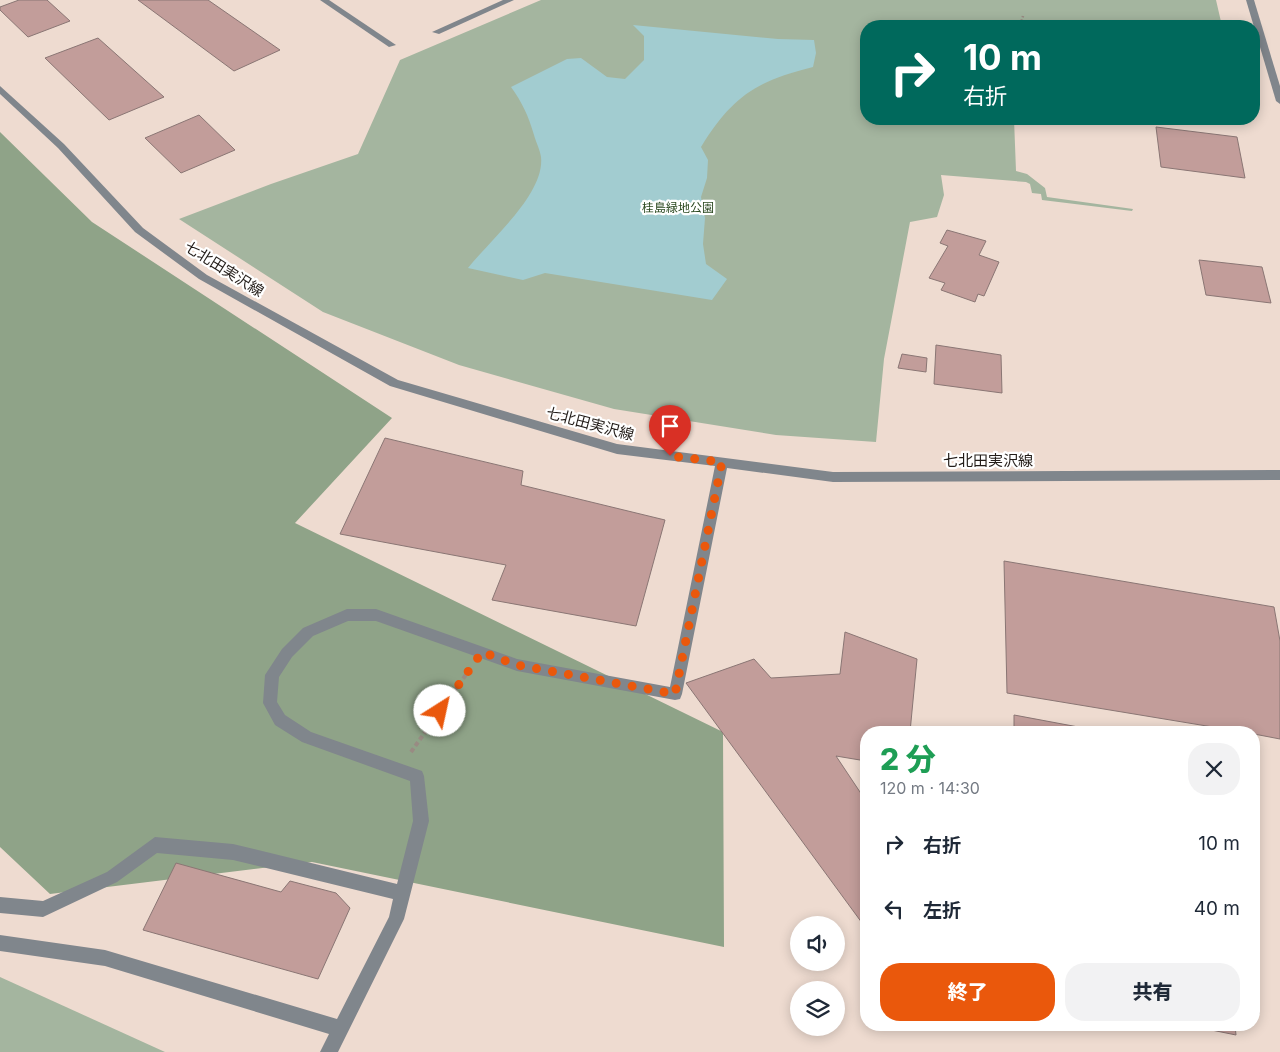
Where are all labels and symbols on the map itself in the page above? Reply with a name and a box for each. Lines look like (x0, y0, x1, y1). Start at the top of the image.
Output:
park label: 桂島緑地公園 (642, 200, 714, 215)
street label: 七北田実沢線 (181, 237, 267, 300)
street label: 七北田実沢線 (544, 403, 636, 444)
pin (649, 405, 691, 456)
street label: 七北田実沢線 (943, 451, 1033, 470)
position arrow (413, 684, 465, 736)

